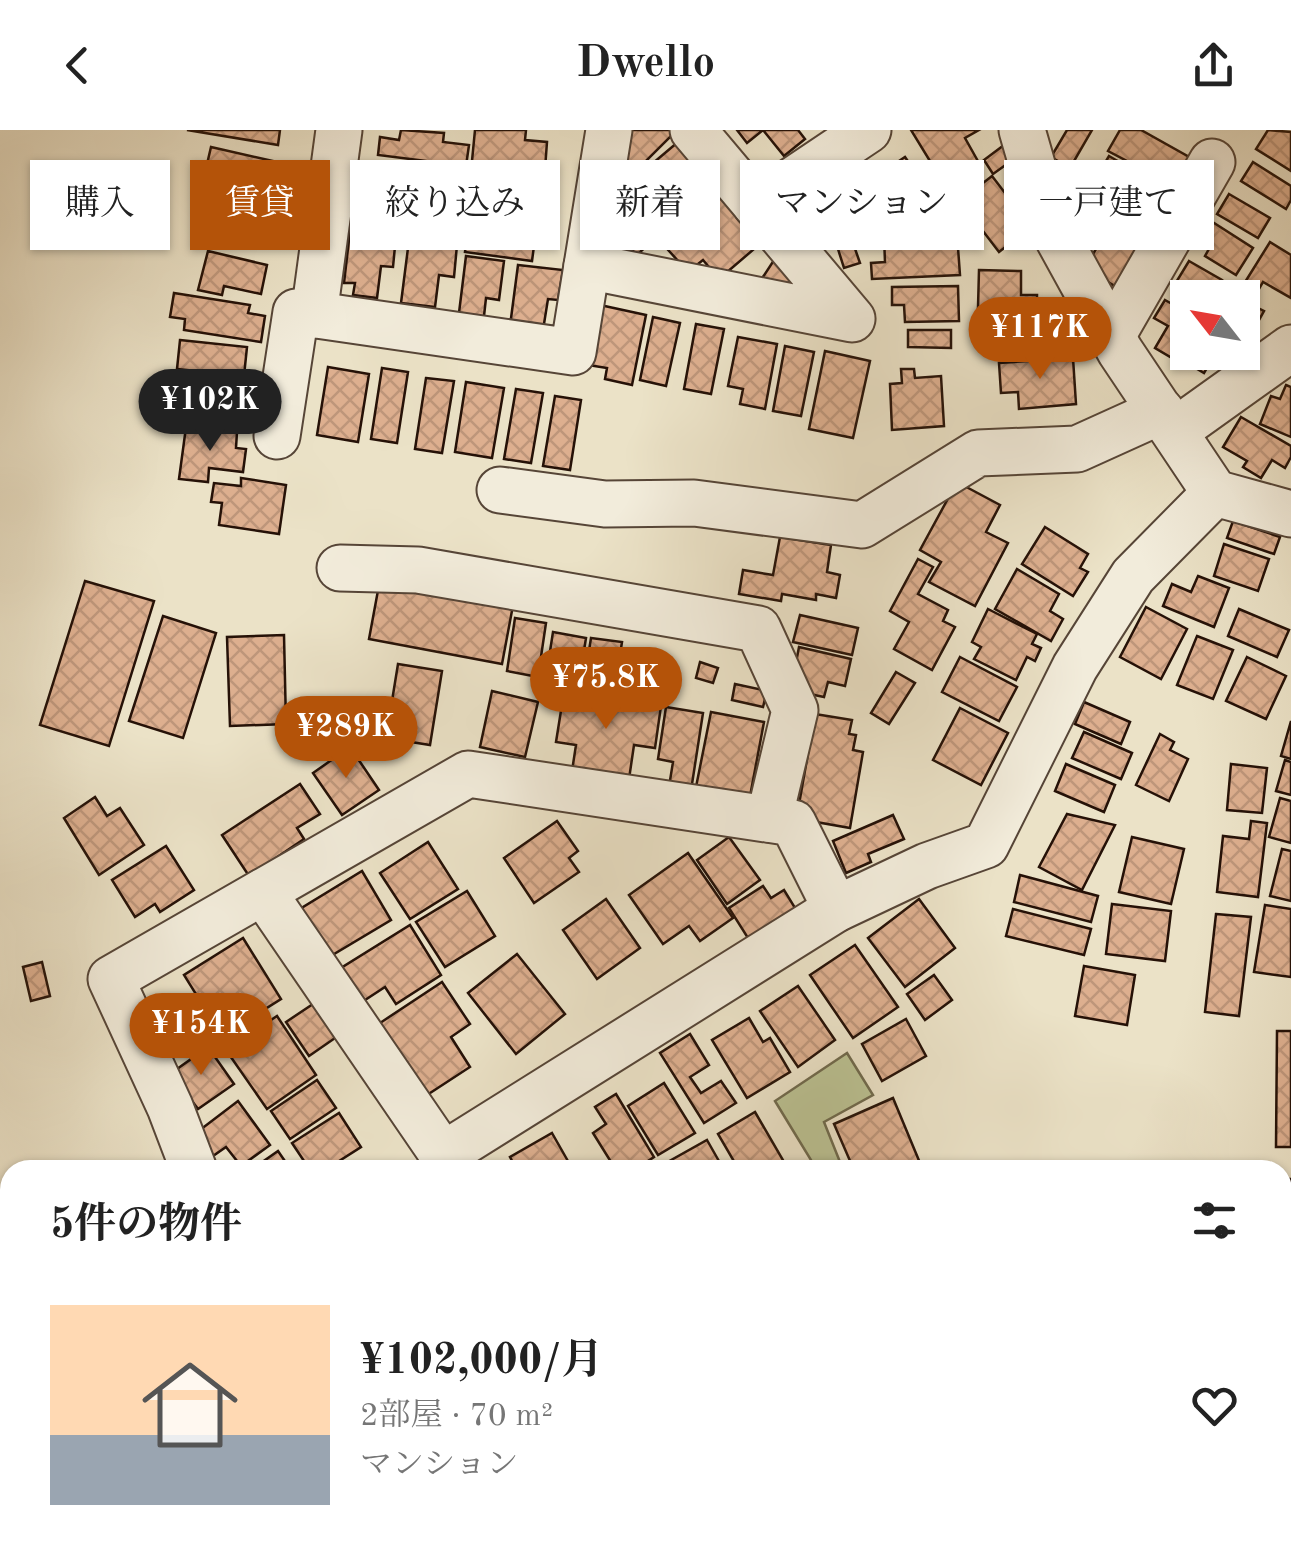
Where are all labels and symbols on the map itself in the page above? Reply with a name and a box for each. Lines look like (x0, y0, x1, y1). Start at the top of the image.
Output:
north arrow (1170, 280, 1260, 370)
pin: ¥117K (970, 297, 1110, 382)
pin: ¥102K (140, 369, 280, 454)
pin: ¥75.8K (525, 647, 687, 732)
pin: ¥289K (276, 696, 416, 781)
pin: ¥154K (131, 993, 271, 1078)

